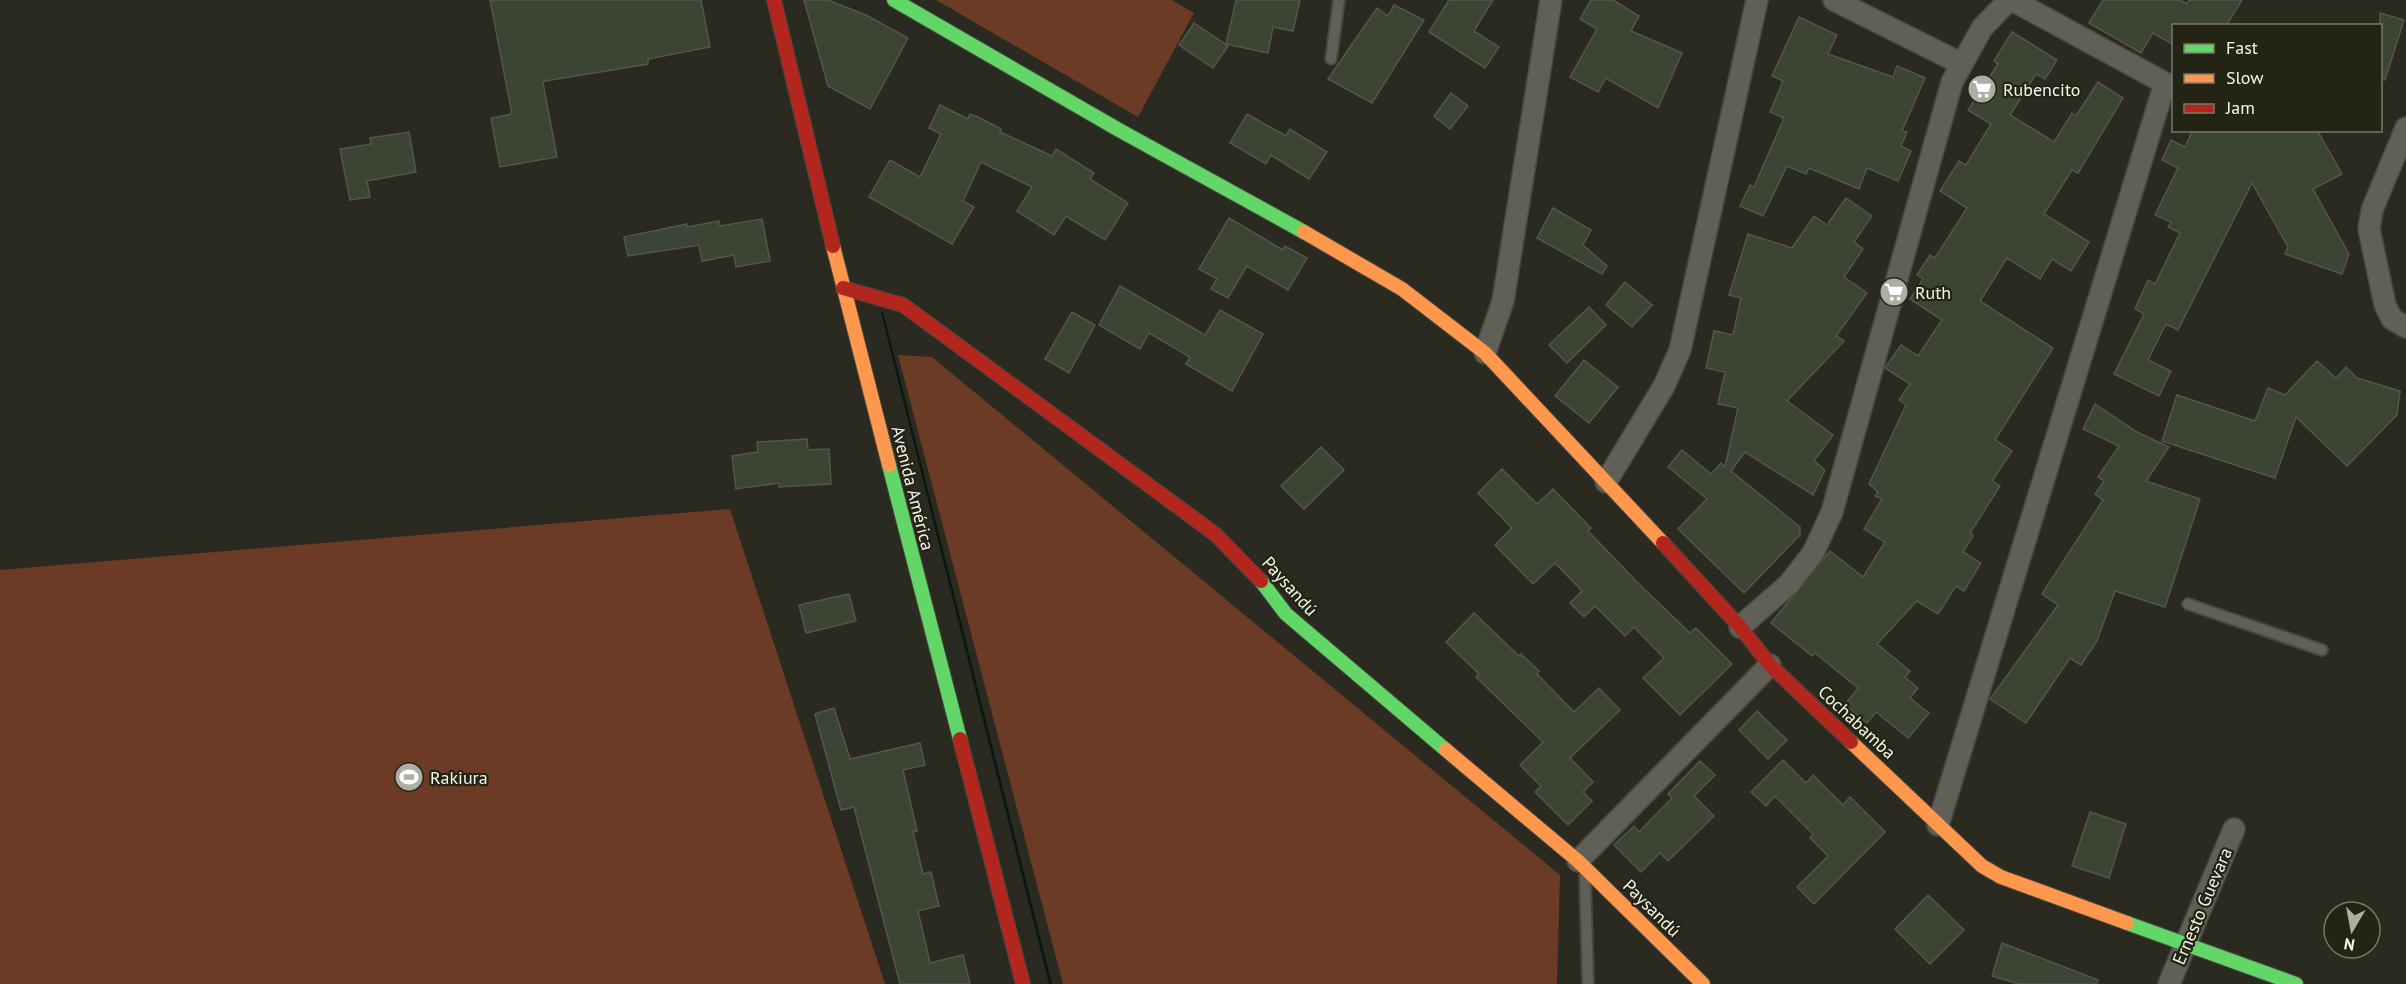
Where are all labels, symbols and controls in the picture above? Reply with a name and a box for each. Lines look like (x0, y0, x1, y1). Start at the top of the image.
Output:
legend (2172, 24, 2382, 132)
text: Fast (2226, 36, 2258, 59)
text: Slow (2226, 66, 2264, 89)
supermarket icon: Rubencito (1966, 73, 1998, 105)
place label: Rubencito (2003, 78, 2080, 101)
text: Jam (2225, 96, 2255, 119)
supermarket icon: Ruth (1878, 276, 1910, 308)
place label: Ruth (1915, 281, 1951, 304)
street label: Avenida América (886, 423, 940, 553)
street label: Paysandú (1257, 551, 1323, 621)
street label: Cochabamba (1813, 680, 1901, 764)
sports icon: Rakiura (393, 761, 425, 793)
place label: Rakiura (430, 766, 488, 789)
street label: Ernesto Guevara (2167, 844, 2237, 968)
street label: Paysandú (1618, 874, 1686, 942)
north arrow (2322, 900, 2382, 960)
text: N (2342, 934, 2356, 956)

